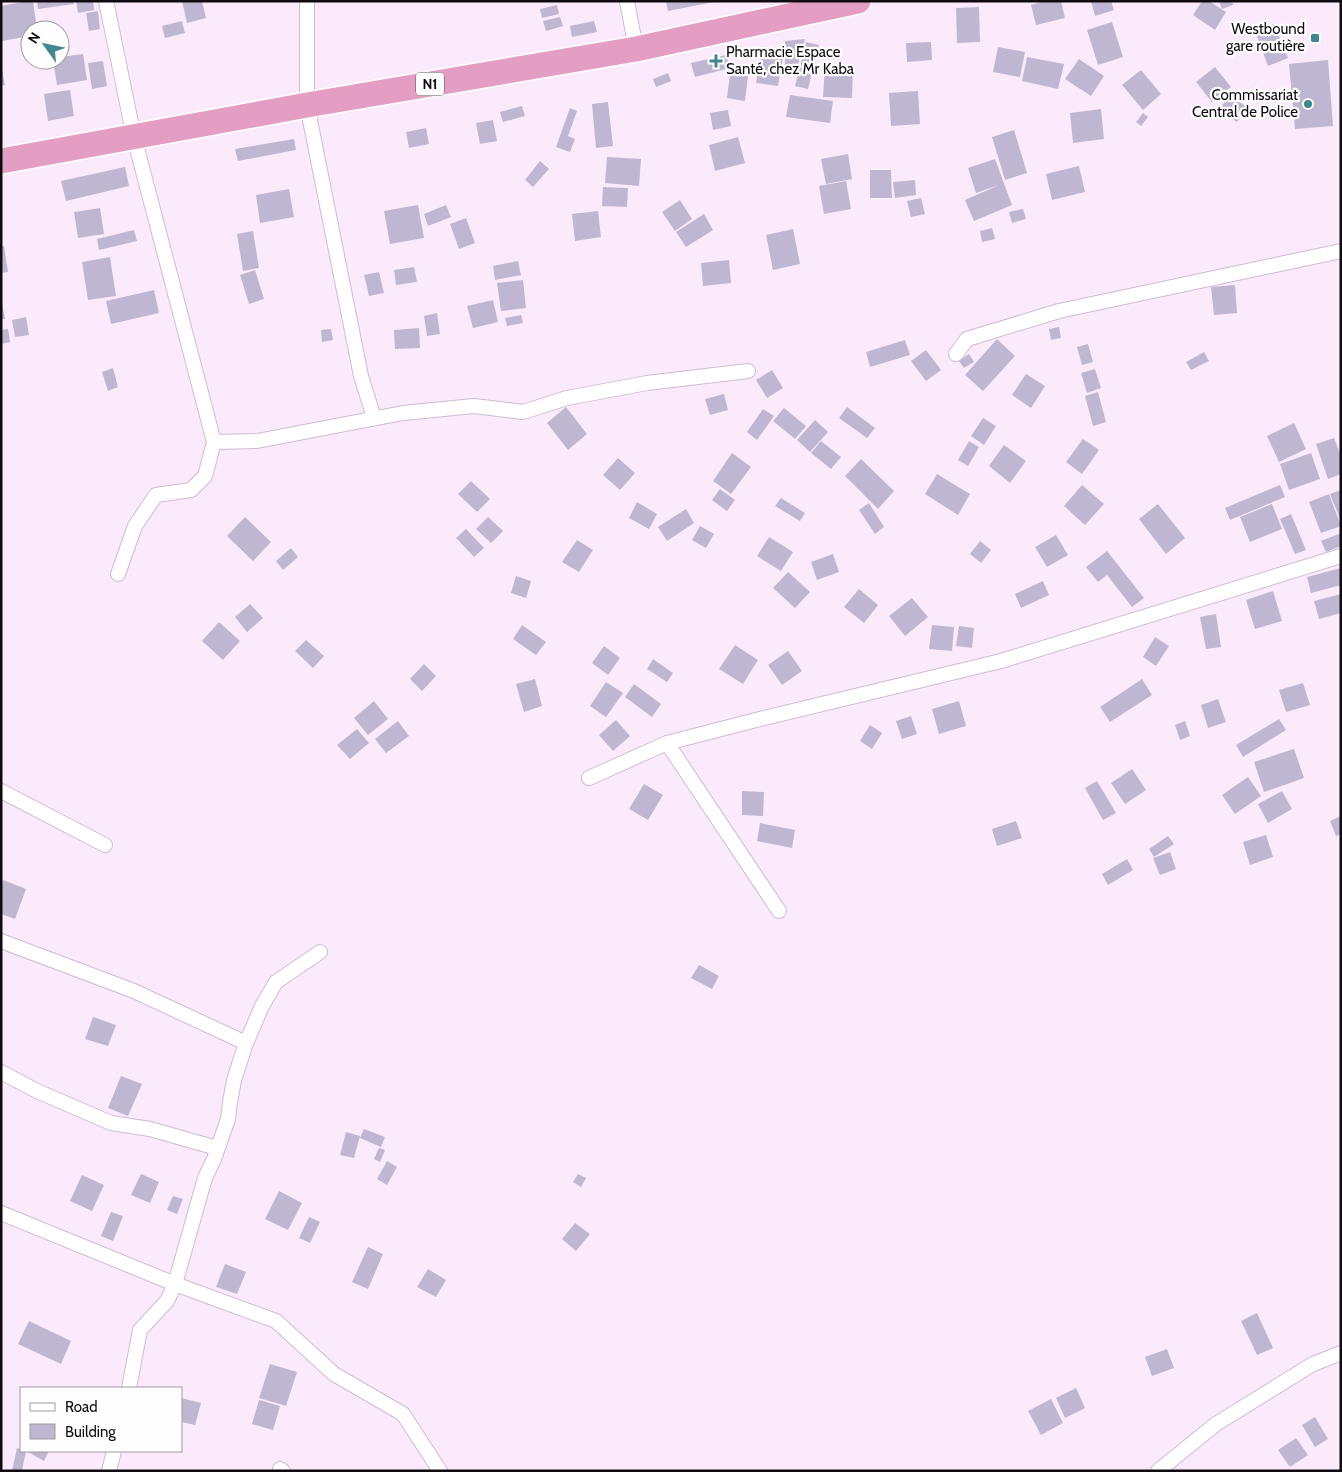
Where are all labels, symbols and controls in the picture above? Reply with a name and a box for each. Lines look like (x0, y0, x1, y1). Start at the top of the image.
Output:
north arrow (20, 20, 70, 70)
place label: Westbound gare routière (1226, 20, 1305, 55)
text: N (24, 29, 44, 47)
marker: Westbound gare routière (1309, 32, 1321, 44)
place label: Pharmacie Espace Santé, chez Mr Kaba (726, 43, 855, 78)
marker: Pharmacie Espace Santé, chez Mr Kaba (710, 55, 722, 67)
road number: N1 (416, 72, 444, 96)
place label: Commissariat Central de Police (1192, 86, 1298, 121)
marker: Commissariat Central de Police (1302, 98, 1314, 110)
legend (20, 1387, 182, 1452)
text: Road (65, 1398, 98, 1416)
text: Building (65, 1423, 116, 1441)

